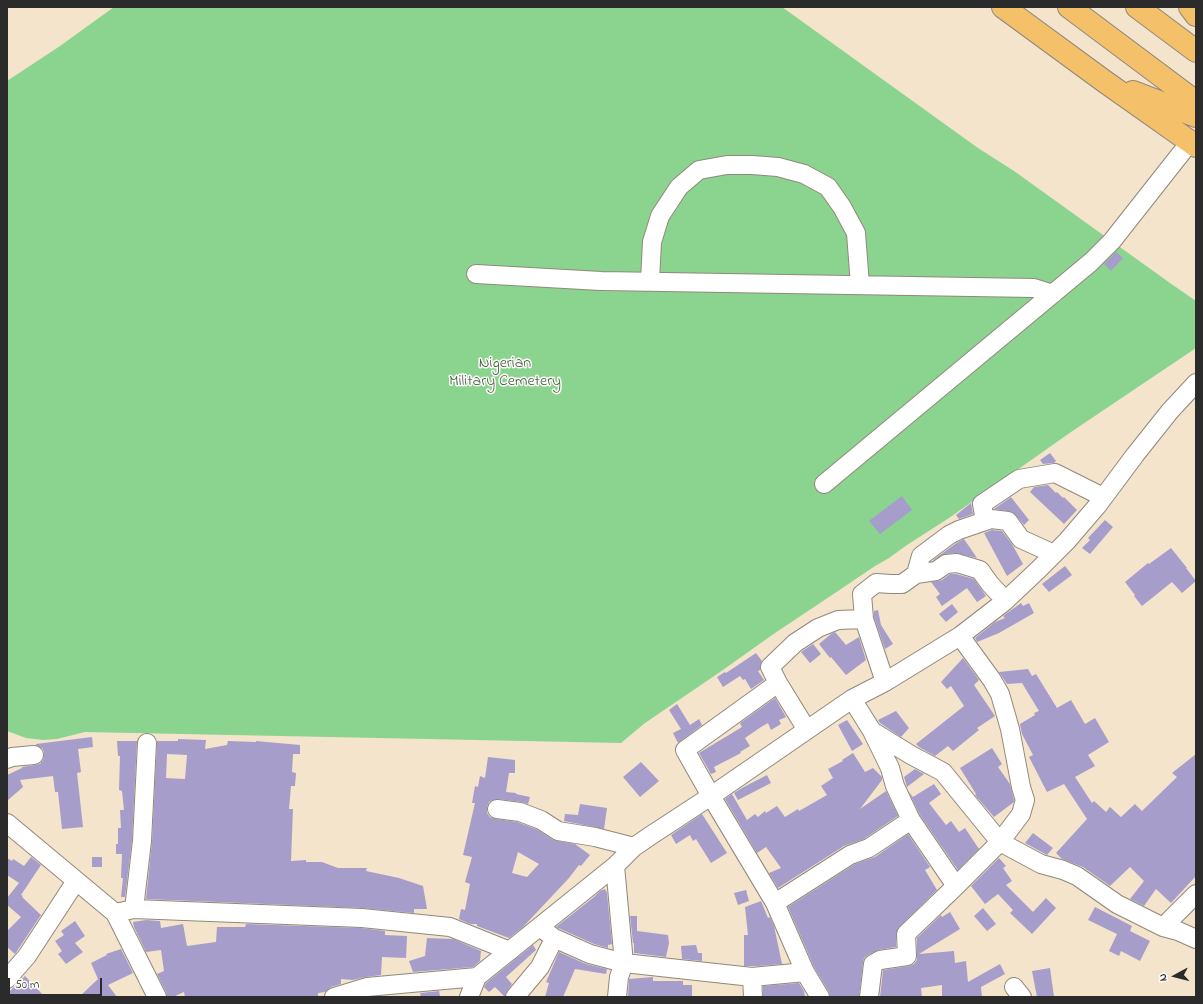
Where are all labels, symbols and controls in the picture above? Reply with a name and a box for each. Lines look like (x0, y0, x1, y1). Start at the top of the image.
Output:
park label: Nigerian Military Cemetery (449, 354, 561, 392)
north arrow (1155, 956, 1195, 996)
scale bar (10, 970, 104, 996)
text: N (1155, 973, 1171, 982)
text: 50 m (15, 976, 39, 994)

